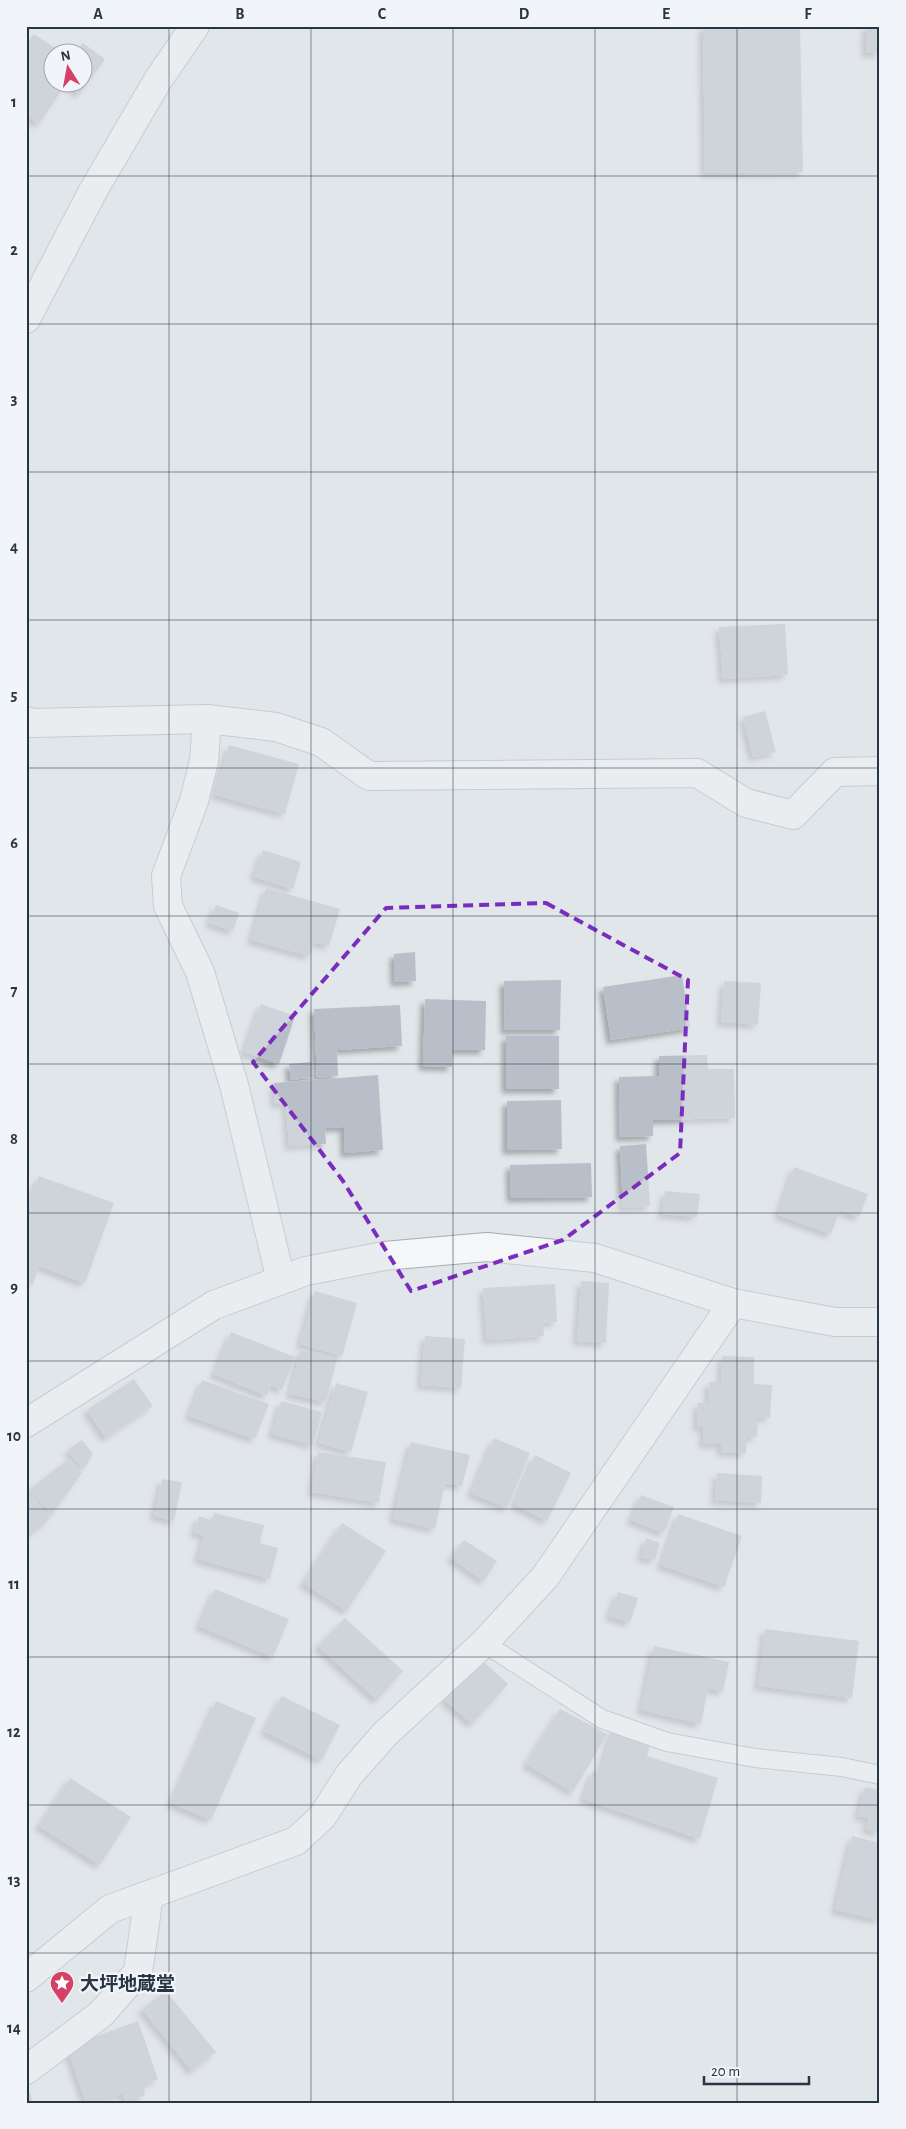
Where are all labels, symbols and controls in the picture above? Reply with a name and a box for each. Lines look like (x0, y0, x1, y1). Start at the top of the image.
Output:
text: A (93, 6, 103, 22)
text: B (235, 6, 245, 22)
text: C (378, 6, 387, 22)
text: D (519, 6, 530, 22)
text: E (662, 6, 670, 22)
text: F (804, 6, 812, 22)
north arrow (42, 42, 92, 92)
text: N (60, 48, 72, 64)
text: 1 (11, 94, 17, 110)
text: 2 (10, 242, 18, 258)
text: 3 (11, 391, 18, 407)
text: 4 (10, 539, 18, 555)
text: 5 (11, 687, 18, 703)
text: 6 (10, 835, 18, 851)
text: 7 (11, 983, 18, 999)
text: 8 (10, 1131, 18, 1147)
text: 9 (10, 1279, 18, 1295)
text: 10 (7, 1428, 21, 1444)
text: 11 (8, 1576, 20, 1592)
text: 12 (7, 1724, 21, 1740)
text: 13 (8, 1872, 20, 1888)
place icon: 大坪地蔵堂 (49, 1970, 75, 2004)
place label: 大坪地蔵堂 (80, 1974, 175, 1994)
text: 14 (7, 2020, 21, 2036)
scale bar (704, 2054, 808, 2086)
text: 20 m (711, 2064, 740, 2079)

